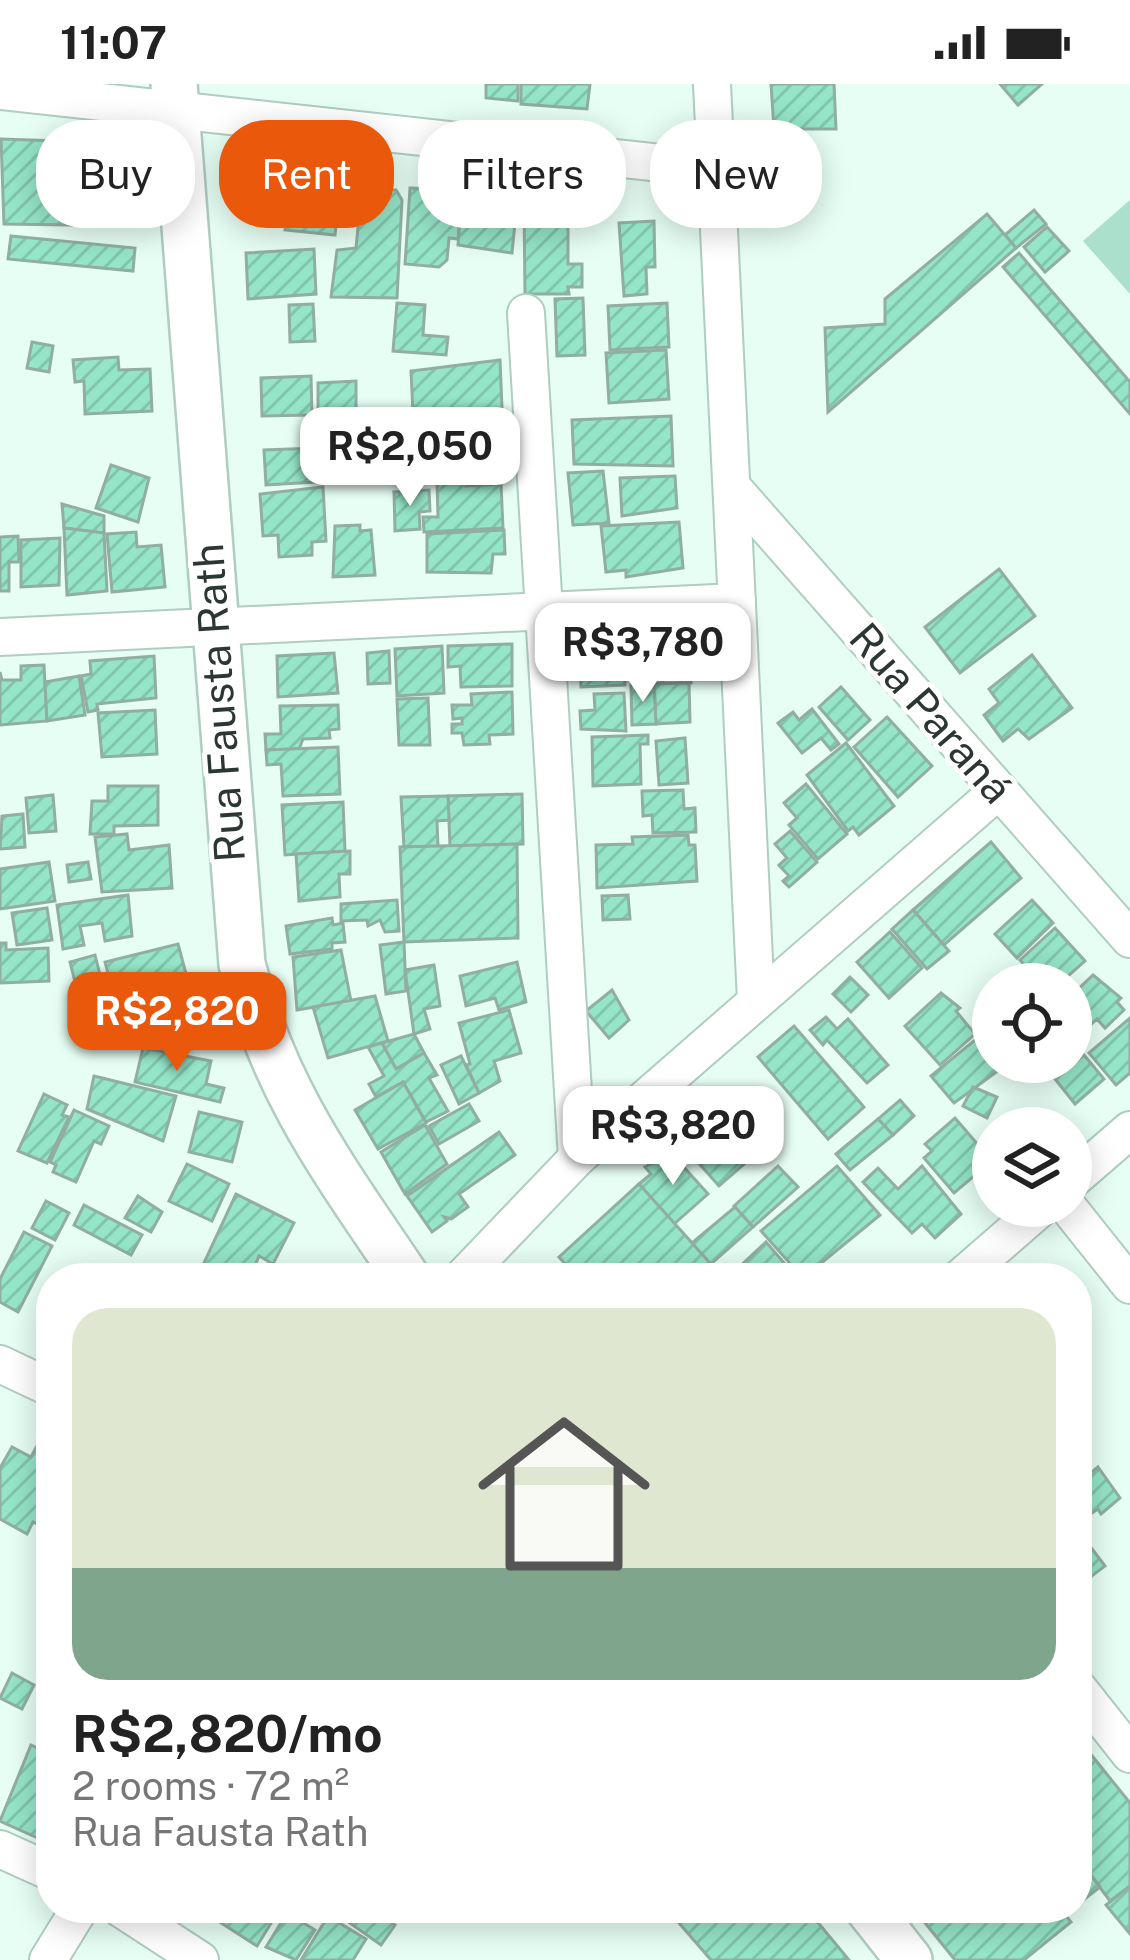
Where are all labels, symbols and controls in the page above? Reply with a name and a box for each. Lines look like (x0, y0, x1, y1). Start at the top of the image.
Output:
text: 11:07 (60, 16, 167, 69)
chip: Buy (36, 120, 195, 228)
chip: Rent (219, 120, 394, 228)
chip: Filters (418, 120, 626, 228)
chip: New (650, 120, 822, 228)
pin: R$2,050 (299, 407, 521, 509)
text: R$2,050 (327, 423, 493, 469)
street label: Rua Fausta Rath (183, 542, 254, 864)
pin: R$3,780 (532, 603, 754, 705)
street label: Rua Paraná (840, 613, 1023, 812)
text: R$3,780 (562, 619, 724, 665)
map controls (972, 963, 1092, 1227)
button: locate (972, 963, 1092, 1083)
pin: R$2,820 (66, 972, 288, 1074)
text: R$2,820 (94, 988, 260, 1034)
pin: R$3,820 (562, 1086, 784, 1188)
text: R$3,820 (590, 1102, 756, 1148)
button: layers (972, 1107, 1092, 1227)
icon: home (456, 1386, 672, 1602)
text: R$2,820/mo (72, 1704, 383, 1763)
text: 2 rooms · 72 m² (72, 1763, 349, 1809)
text: Rua Fausta Rath (72, 1809, 368, 1855)

